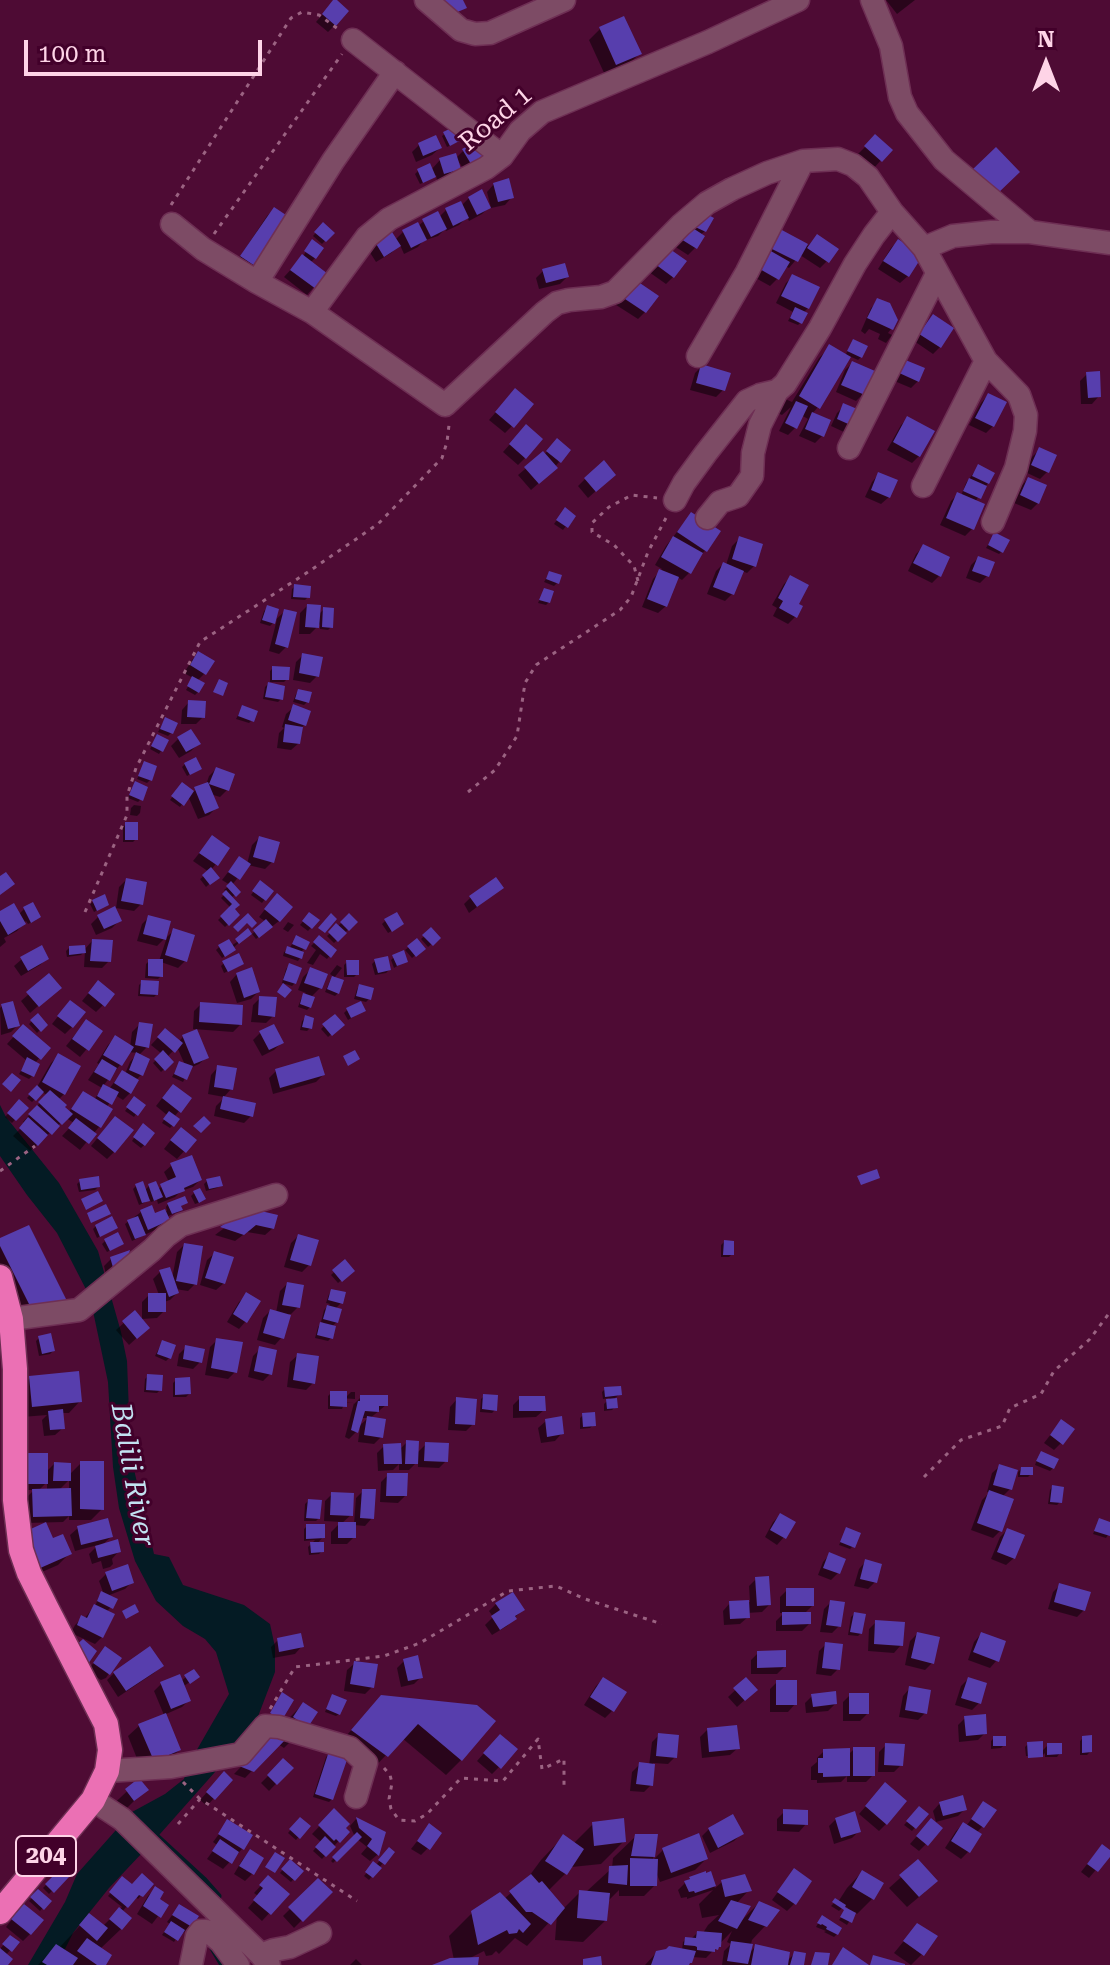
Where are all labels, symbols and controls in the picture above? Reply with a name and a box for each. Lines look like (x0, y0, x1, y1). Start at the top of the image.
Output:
scale bar (28, 24, 266, 74)
north arrow (1006, 24, 1086, 104)
text: N (1038, 27, 1054, 52)
text: 100 m (38, 40, 106, 68)
street label: Road 1 (453, 80, 539, 158)
water label: Balili River (103, 1401, 161, 1549)
road number: 204 (16, 1836, 76, 1876)

